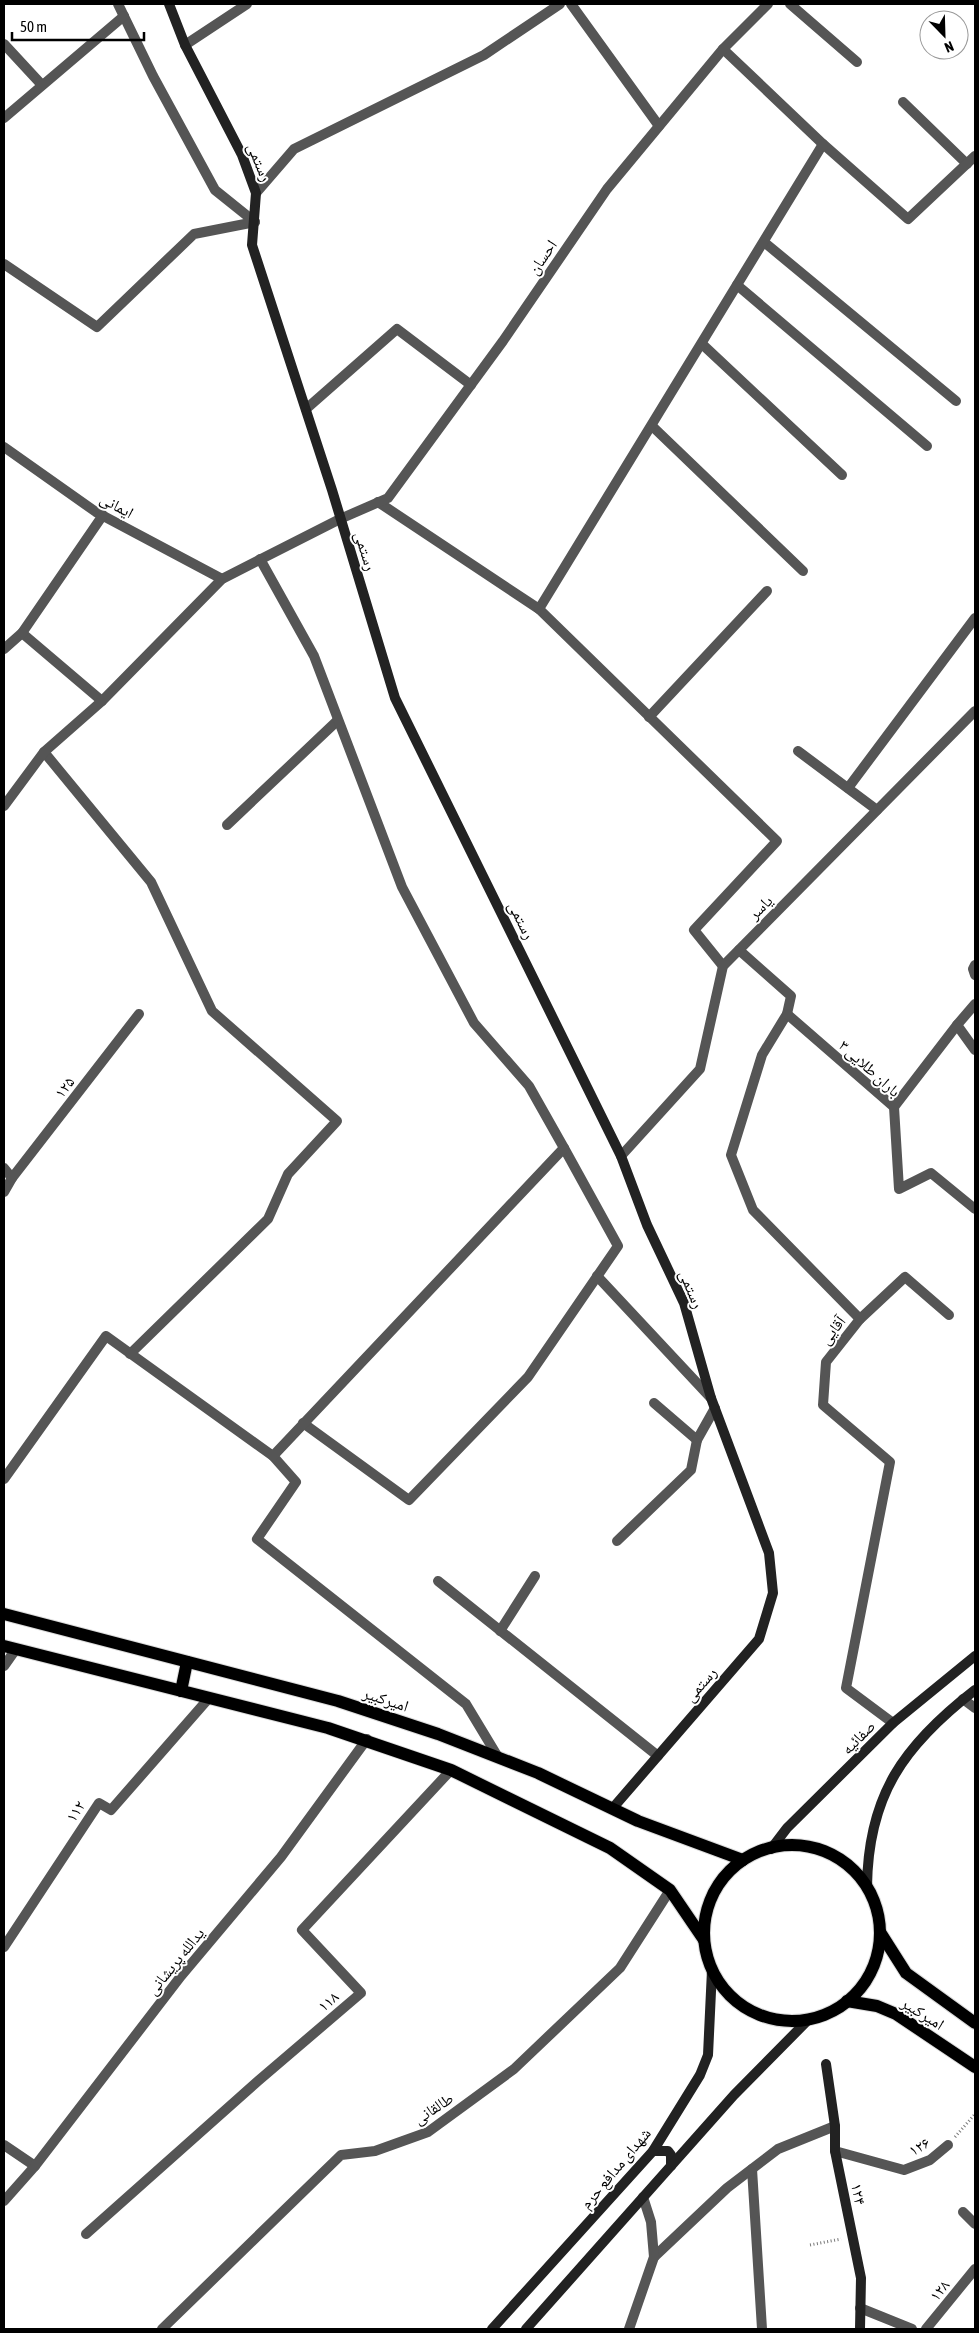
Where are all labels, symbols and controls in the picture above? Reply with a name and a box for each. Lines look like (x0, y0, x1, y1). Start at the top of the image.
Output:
scale bar (12, 10, 145, 42)
north arrow (919, 10, 969, 60)
text: 50 m (20, 18, 47, 35)
text: N (942, 38, 956, 56)
street label: رستمی (242, 140, 276, 185)
street label: احسان (524, 236, 562, 279)
street label: ایمانی (96, 489, 137, 523)
street label: رستمی (350, 529, 380, 573)
street label: یاسر (744, 891, 776, 924)
street label: رستمی (503, 898, 539, 943)
street label: باران طلایی ۳ (834, 1036, 904, 1102)
street label: ۱۲۵ (50, 1073, 78, 1101)
street label: رستمی (674, 1267, 708, 1312)
street label: آقایی (815, 1311, 851, 1349)
street label: رستمی (680, 1663, 721, 1706)
street label: امیرکبیر (360, 1683, 411, 1716)
street label: صفائیه (837, 1716, 879, 1758)
street label: ۱۱۲ (62, 1797, 88, 1825)
street label: یدالله پریشانی (142, 1924, 209, 1999)
street label: ۱۱۸ (314, 1987, 342, 2015)
street label: امیرکبیر (897, 1992, 948, 2034)
street label: طالقانی (410, 2089, 457, 2129)
street label: شهدای مدافع حرم (576, 2124, 656, 2213)
street label: ۱۲۶ (905, 2133, 933, 2159)
street label: ۱۲۴ (848, 2182, 870, 2206)
street label: ۱۲۸ (925, 2276, 953, 2304)

